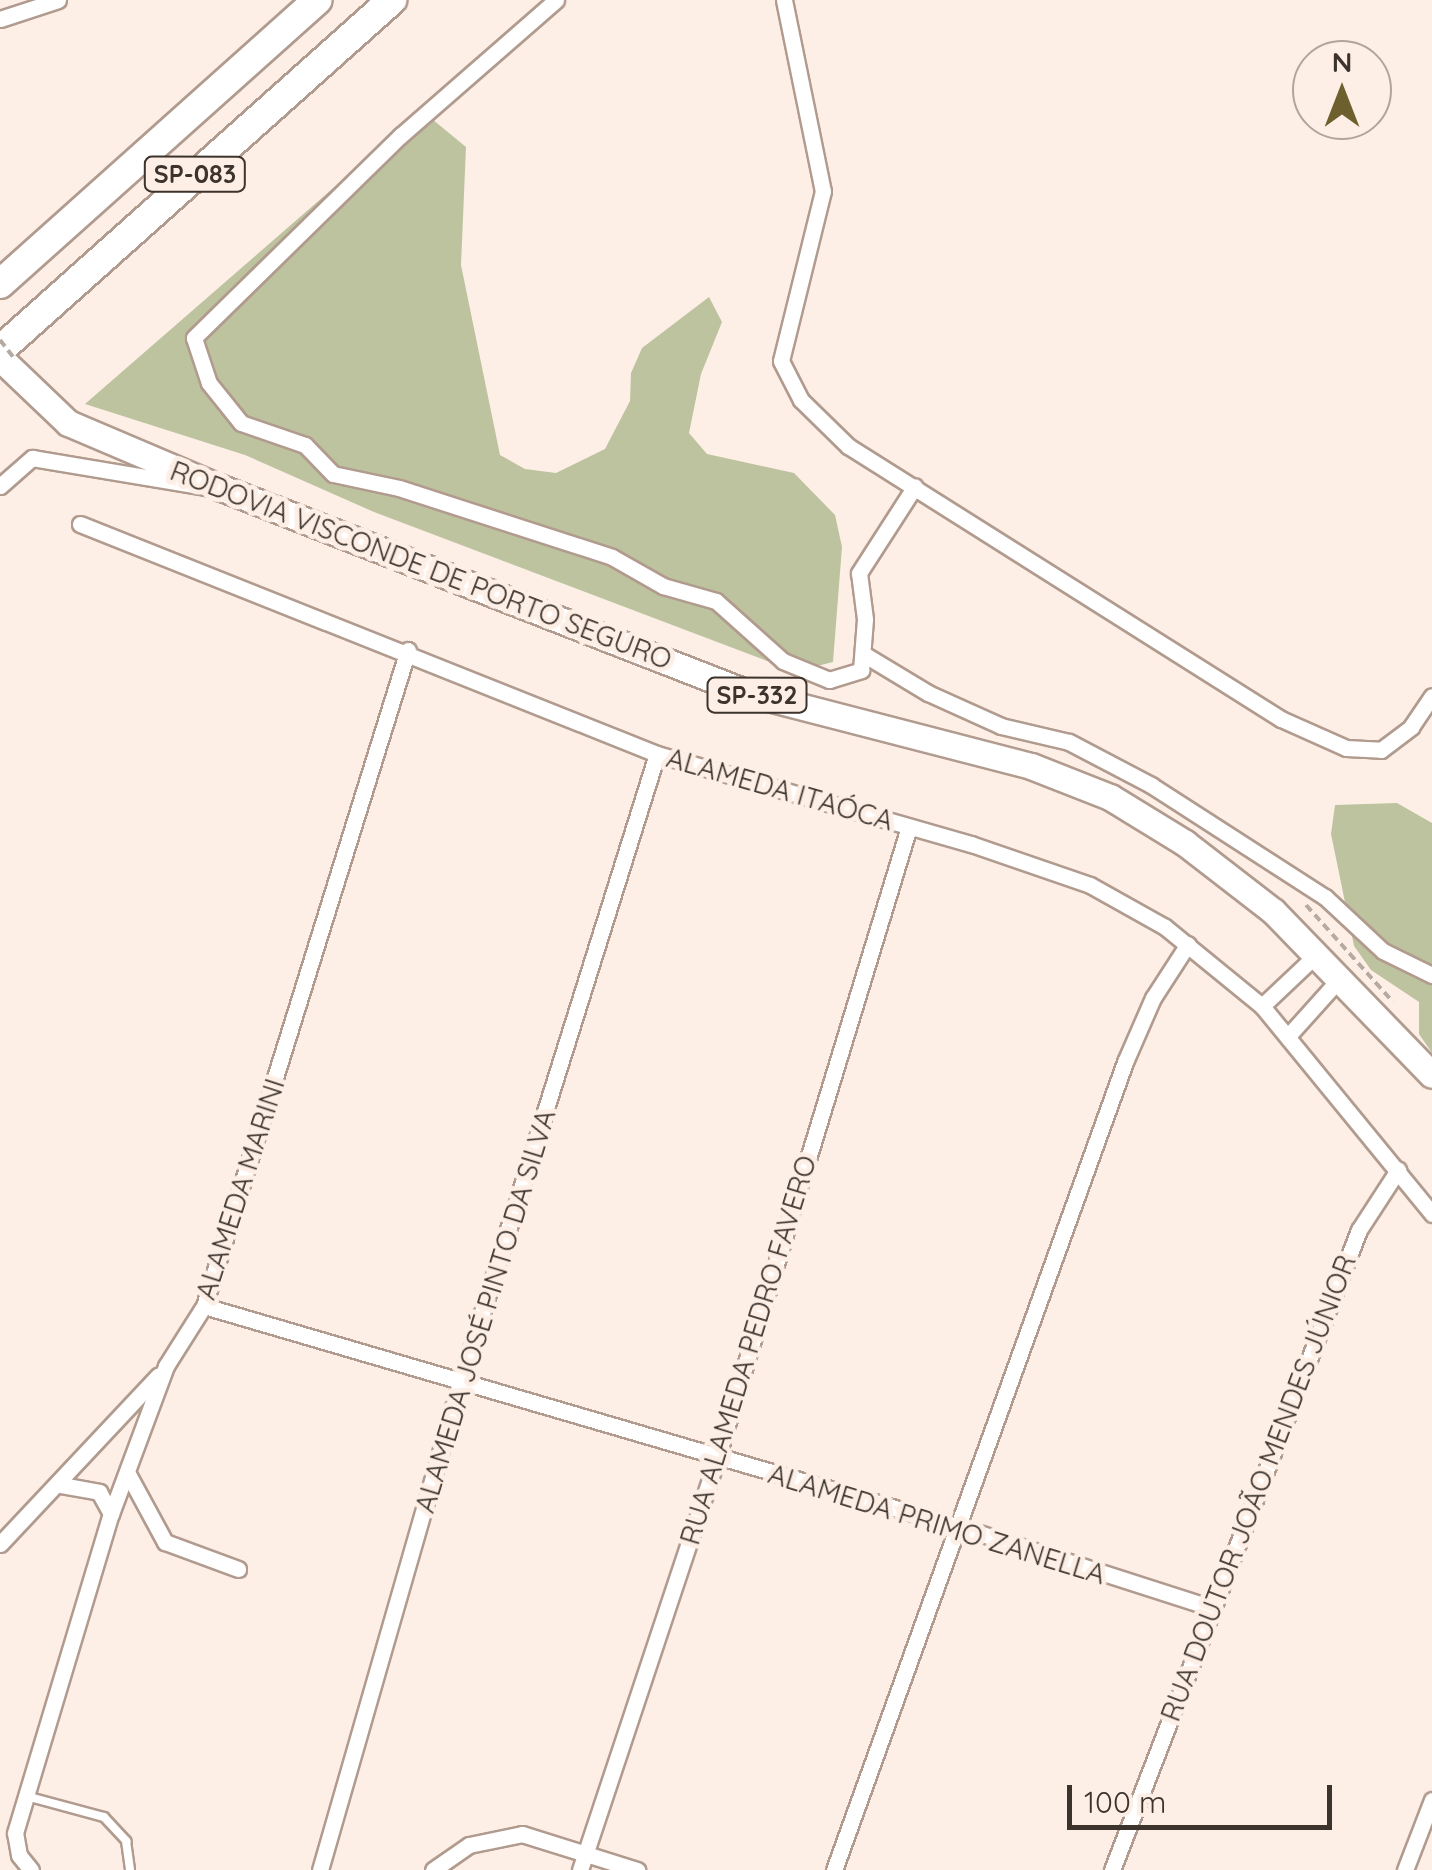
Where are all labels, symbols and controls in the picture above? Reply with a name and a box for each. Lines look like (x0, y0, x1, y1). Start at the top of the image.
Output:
north arrow (1292, 40, 1392, 140)
text: N (1332, 44, 1352, 79)
road number: SP-083 (142, 154, 248, 194)
street label: RODOVIA VISCONDE DE PORTO SEGURO (166, 454, 676, 676)
road number: SP-332 (704, 675, 810, 715)
street label: ALAMEDA ITAÓCA (663, 741, 897, 837)
street label: ALAMEDA MARINI (188, 1074, 292, 1304)
street label: ALAMEDA JOSÉ PINTO DA SILVA (408, 1105, 562, 1517)
street label: RUA ALAMEDA PEDRO FAVERO (673, 1151, 823, 1549)
street label: RUA DOUTOR JOÃO MENDES JÚNIOR (1153, 1250, 1363, 1726)
street label: ALAMEDA PRIMO ZANELLA (764, 1457, 1110, 1591)
scale bar (1072, 1765, 1337, 1827)
text: 100 m (1084, 1783, 1166, 1821)

